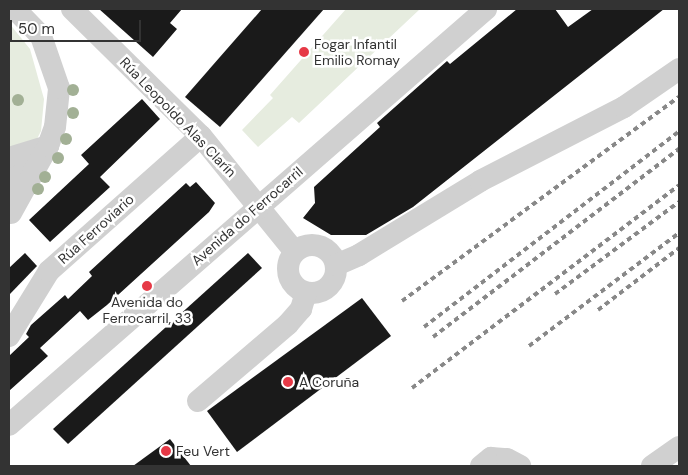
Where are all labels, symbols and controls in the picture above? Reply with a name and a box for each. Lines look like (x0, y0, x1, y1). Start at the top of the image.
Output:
scale bar (12, 10, 144, 42)
text: 50 m (18, 19, 55, 39)
place label: Fogar Infantil Emilio Romay (314, 36, 400, 68)
marker: Fogar Infantil Emilio Romay (298, 46, 310, 58)
street label: Rúa Leopoldo Alas Clarín (116, 54, 240, 180)
street label: Avenida do Ferrocarril (188, 163, 306, 269)
street label: Rúa Ferroviario (55, 191, 137, 267)
marker: Avenida do Ferrocarril, 33 (141, 280, 153, 292)
place label: Avenida do Ferrocarril, 33 (103, 294, 191, 326)
place label: A Coruña (299, 374, 359, 390)
marker: A Coruña (281, 375, 295, 389)
place label: Feu Vert (176, 443, 230, 459)
marker: Feu Vert (160, 445, 172, 457)

